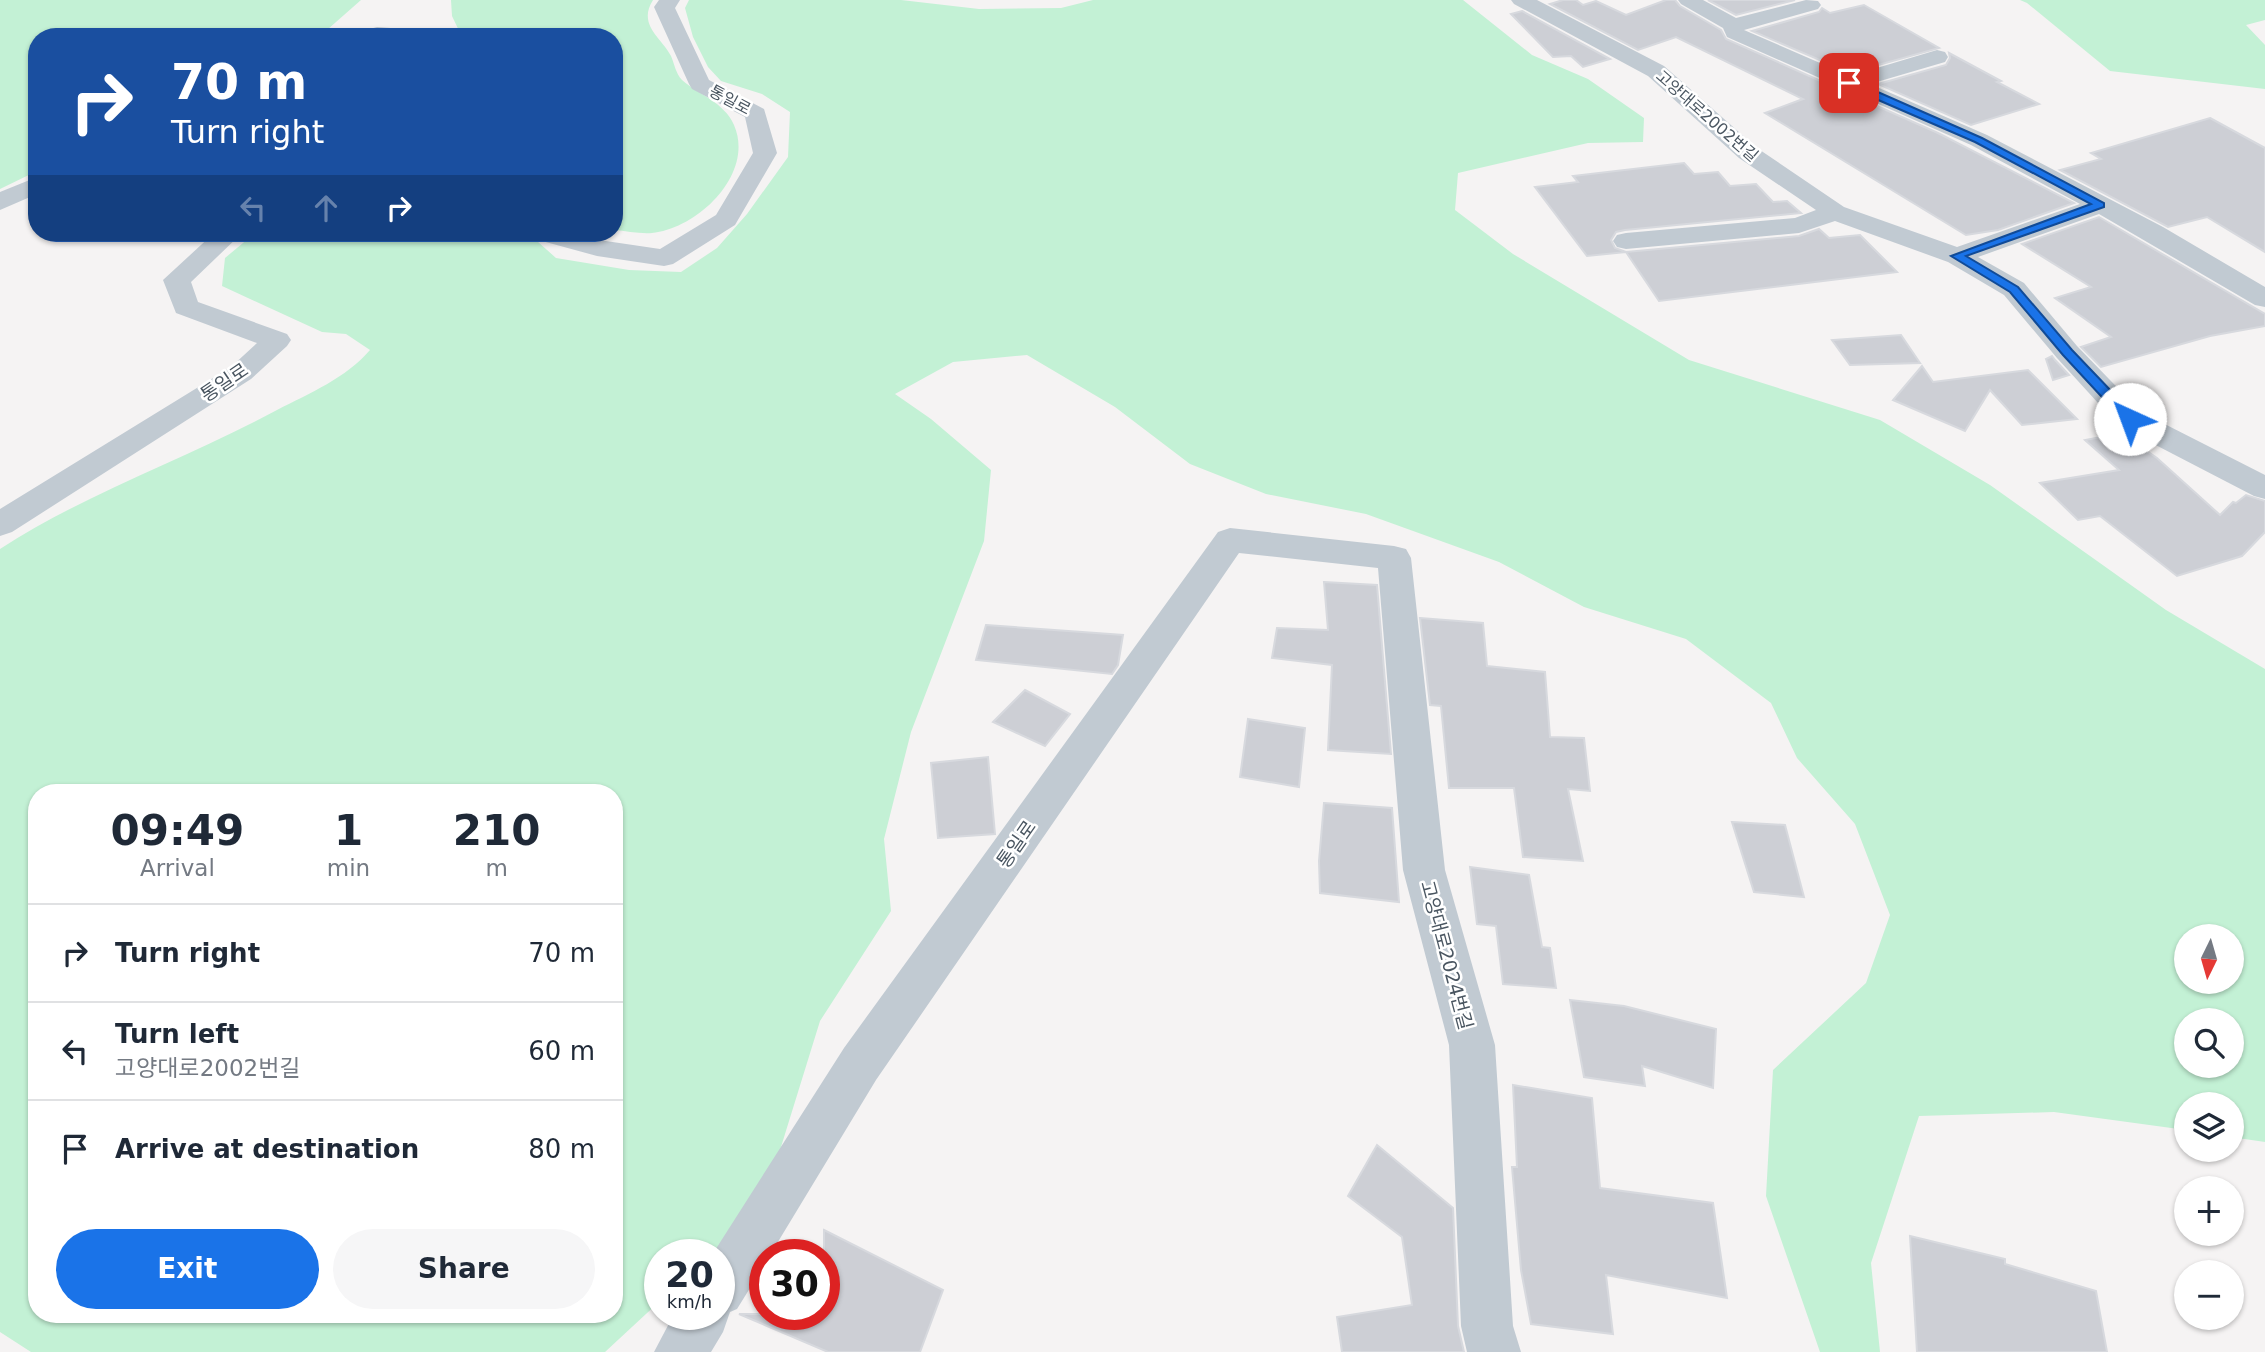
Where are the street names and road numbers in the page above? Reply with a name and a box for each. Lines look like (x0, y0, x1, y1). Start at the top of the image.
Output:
street label: 고양대로2002번길 (1652, 66, 1762, 166)
street label: 통일로 (706, 81, 754, 119)
street label: 통일로 (196, 358, 252, 406)
street label: 통일로 (992, 816, 1040, 872)
street label: 고양대로2024번길 (1417, 878, 1477, 1032)

